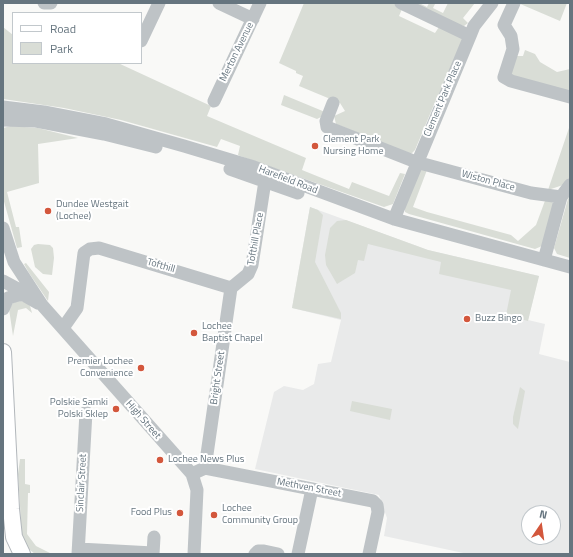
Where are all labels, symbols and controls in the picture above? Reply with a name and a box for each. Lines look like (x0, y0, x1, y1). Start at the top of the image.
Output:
legend (12, 12, 142, 64)
text: Road (50, 19, 76, 38)
street label: Merton Avenue (217, 20, 257, 84)
text: Park (50, 39, 73, 58)
street label: Clement Park Place (422, 59, 464, 139)
place label: Clement Park Nursing Home (323, 134, 383, 158)
marker: Clement Park Nursing Home (310, 141, 320, 151)
street label: Harefield Road (257, 163, 319, 197)
street label: Wiston Place (460, 168, 516, 194)
place label: Dundee Westgait (Lochee) (56, 199, 128, 222)
marker: Dundee Westgait (Lochee) (43, 206, 53, 216)
street label: Tofthill Place (245, 212, 267, 266)
street label: Tofthill (146, 256, 176, 276)
place label: Buzz Bingo (475, 313, 522, 325)
marker: Buzz Bingo (462, 314, 472, 324)
place label: Lochee Baptist Chapel (202, 321, 263, 344)
marker: Lochee Baptist Chapel (189, 328, 199, 338)
street label: Bright Street (208, 351, 228, 405)
place label: Premier Lochee Convenience (68, 356, 133, 380)
marker: Premier Lochee Convenience (136, 363, 146, 373)
place label: Polskie Samki Polski Sklep (50, 397, 108, 420)
street label: High Street (123, 398, 163, 442)
marker: Polskie Samki Polski Sklep (111, 404, 121, 414)
street label: Sinclair Street (74, 454, 90, 512)
place label: Lochee News Plus (168, 454, 244, 466)
marker: Lochee News Plus (155, 455, 165, 465)
street label: Methven Street (276, 476, 342, 500)
place label: Lochee Community Group (222, 503, 298, 526)
north arrow (521, 505, 561, 545)
text: N (538, 506, 549, 523)
place label: Food Plus (131, 507, 172, 519)
marker: Food Plus (175, 508, 185, 518)
marker: Lochee Community Group (209, 510, 219, 520)

